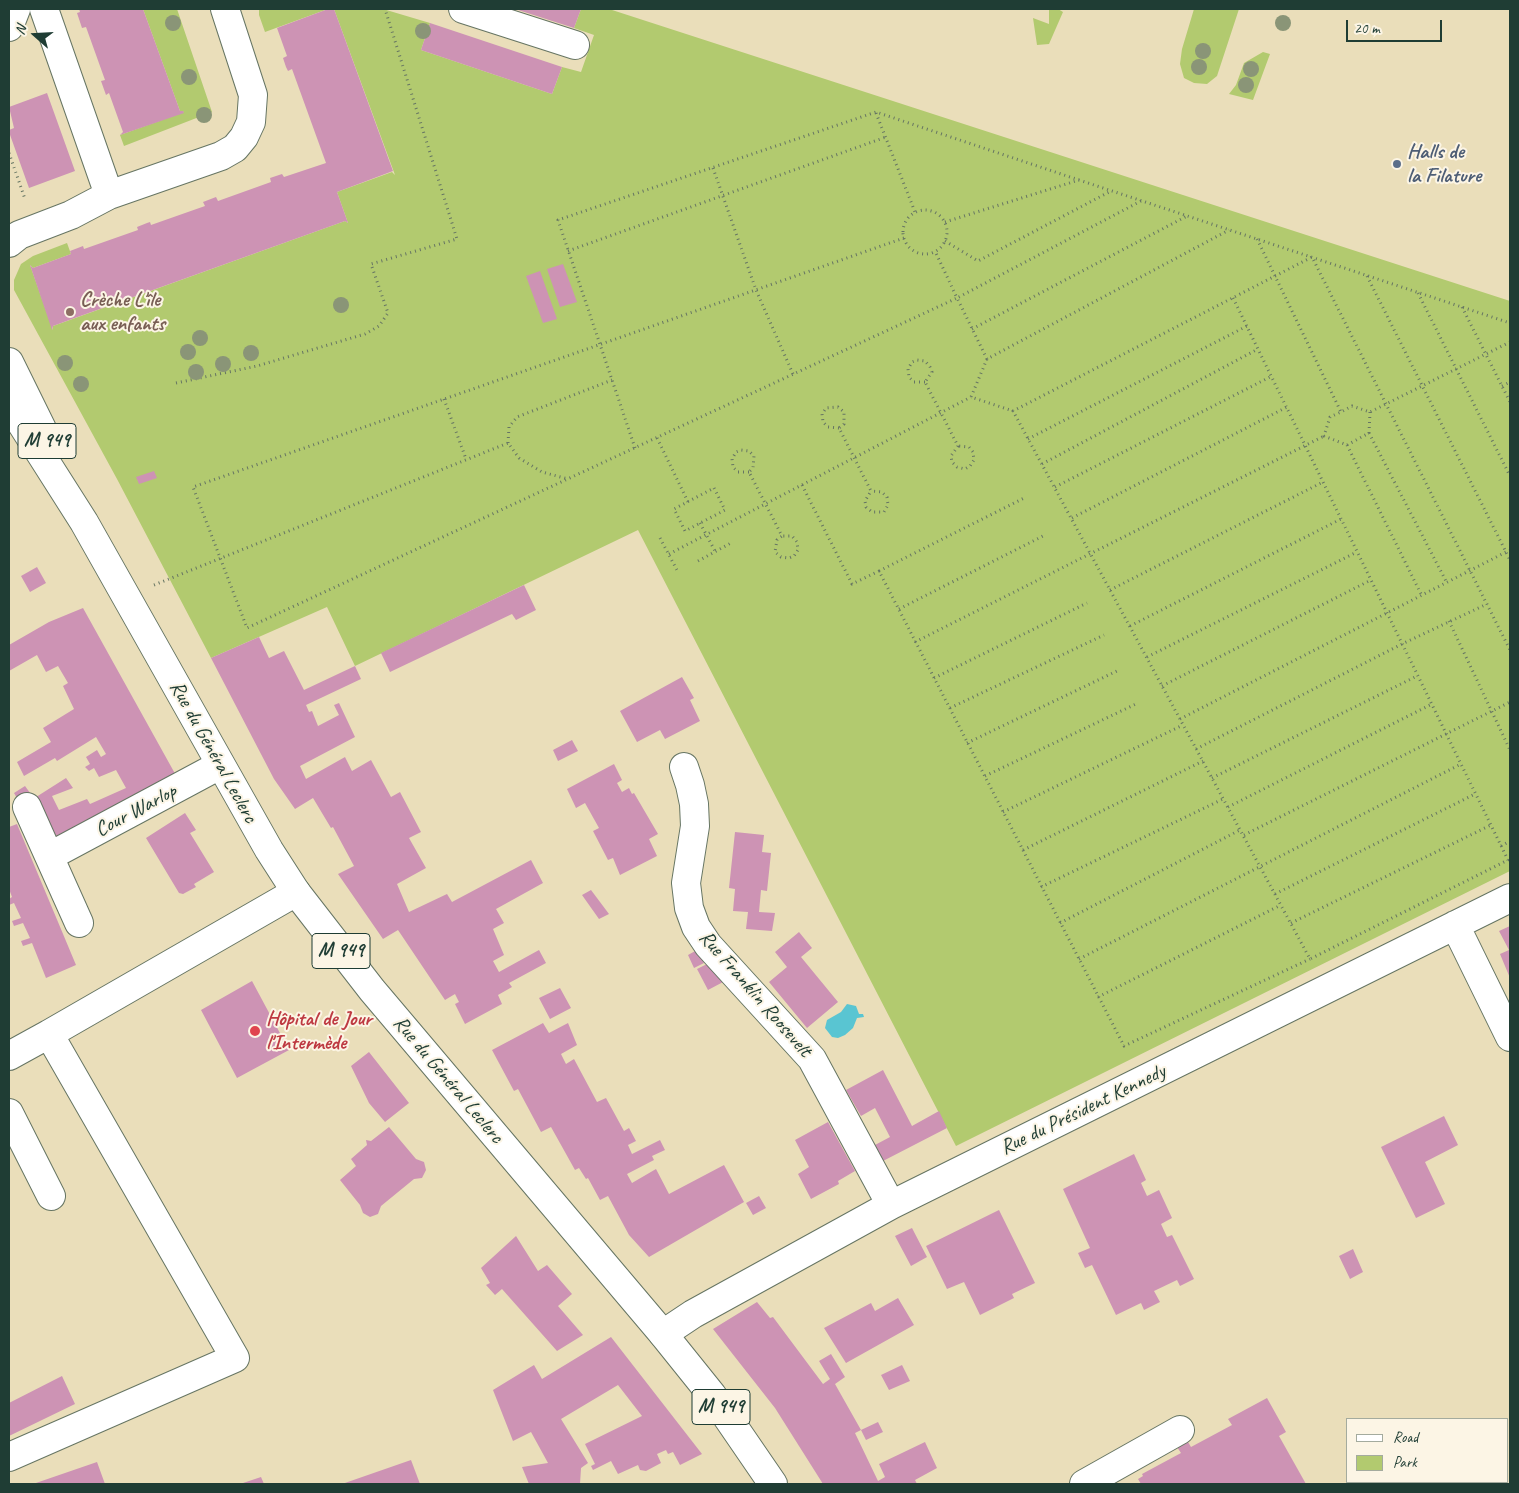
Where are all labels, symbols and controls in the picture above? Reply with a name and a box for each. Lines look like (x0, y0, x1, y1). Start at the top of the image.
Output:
north arrow (10, 10, 60, 60)
scale bar (1349, 10, 1445, 42)
text: 20 m (1354, 19, 1380, 38)
text: N (11, 23, 30, 37)
place label: Halls de la Filature (1407, 139, 1481, 189)
marker: Halls de la Filature (1391, 158, 1403, 170)
place label: Crèche L'île aux enfants (80, 287, 165, 337)
marker: Crèche L'île aux enfants (64, 306, 76, 318)
road number: M 949 (18, 424, 76, 458)
street label: Rue du Général Leclerc (164, 677, 262, 827)
street label: Cour Warlop (91, 779, 181, 843)
street label: Rue Franklin Roosevelt (693, 926, 817, 1062)
road number: M 949 (312, 934, 370, 968)
place label: Hôpital de Jour l'Intermède (266, 1006, 372, 1056)
street label: Rue du Général Leclerc (387, 1011, 509, 1149)
marker: Hôpital de Jour l'Intermède (248, 1024, 262, 1038)
street label: Rue du Président Kennedy (996, 1059, 1170, 1161)
road number: M 949 (692, 1390, 750, 1424)
legend (1346, 1418, 1509, 1483)
text: Road (1393, 1428, 1418, 1447)
text: Park (1393, 1453, 1417, 1472)

